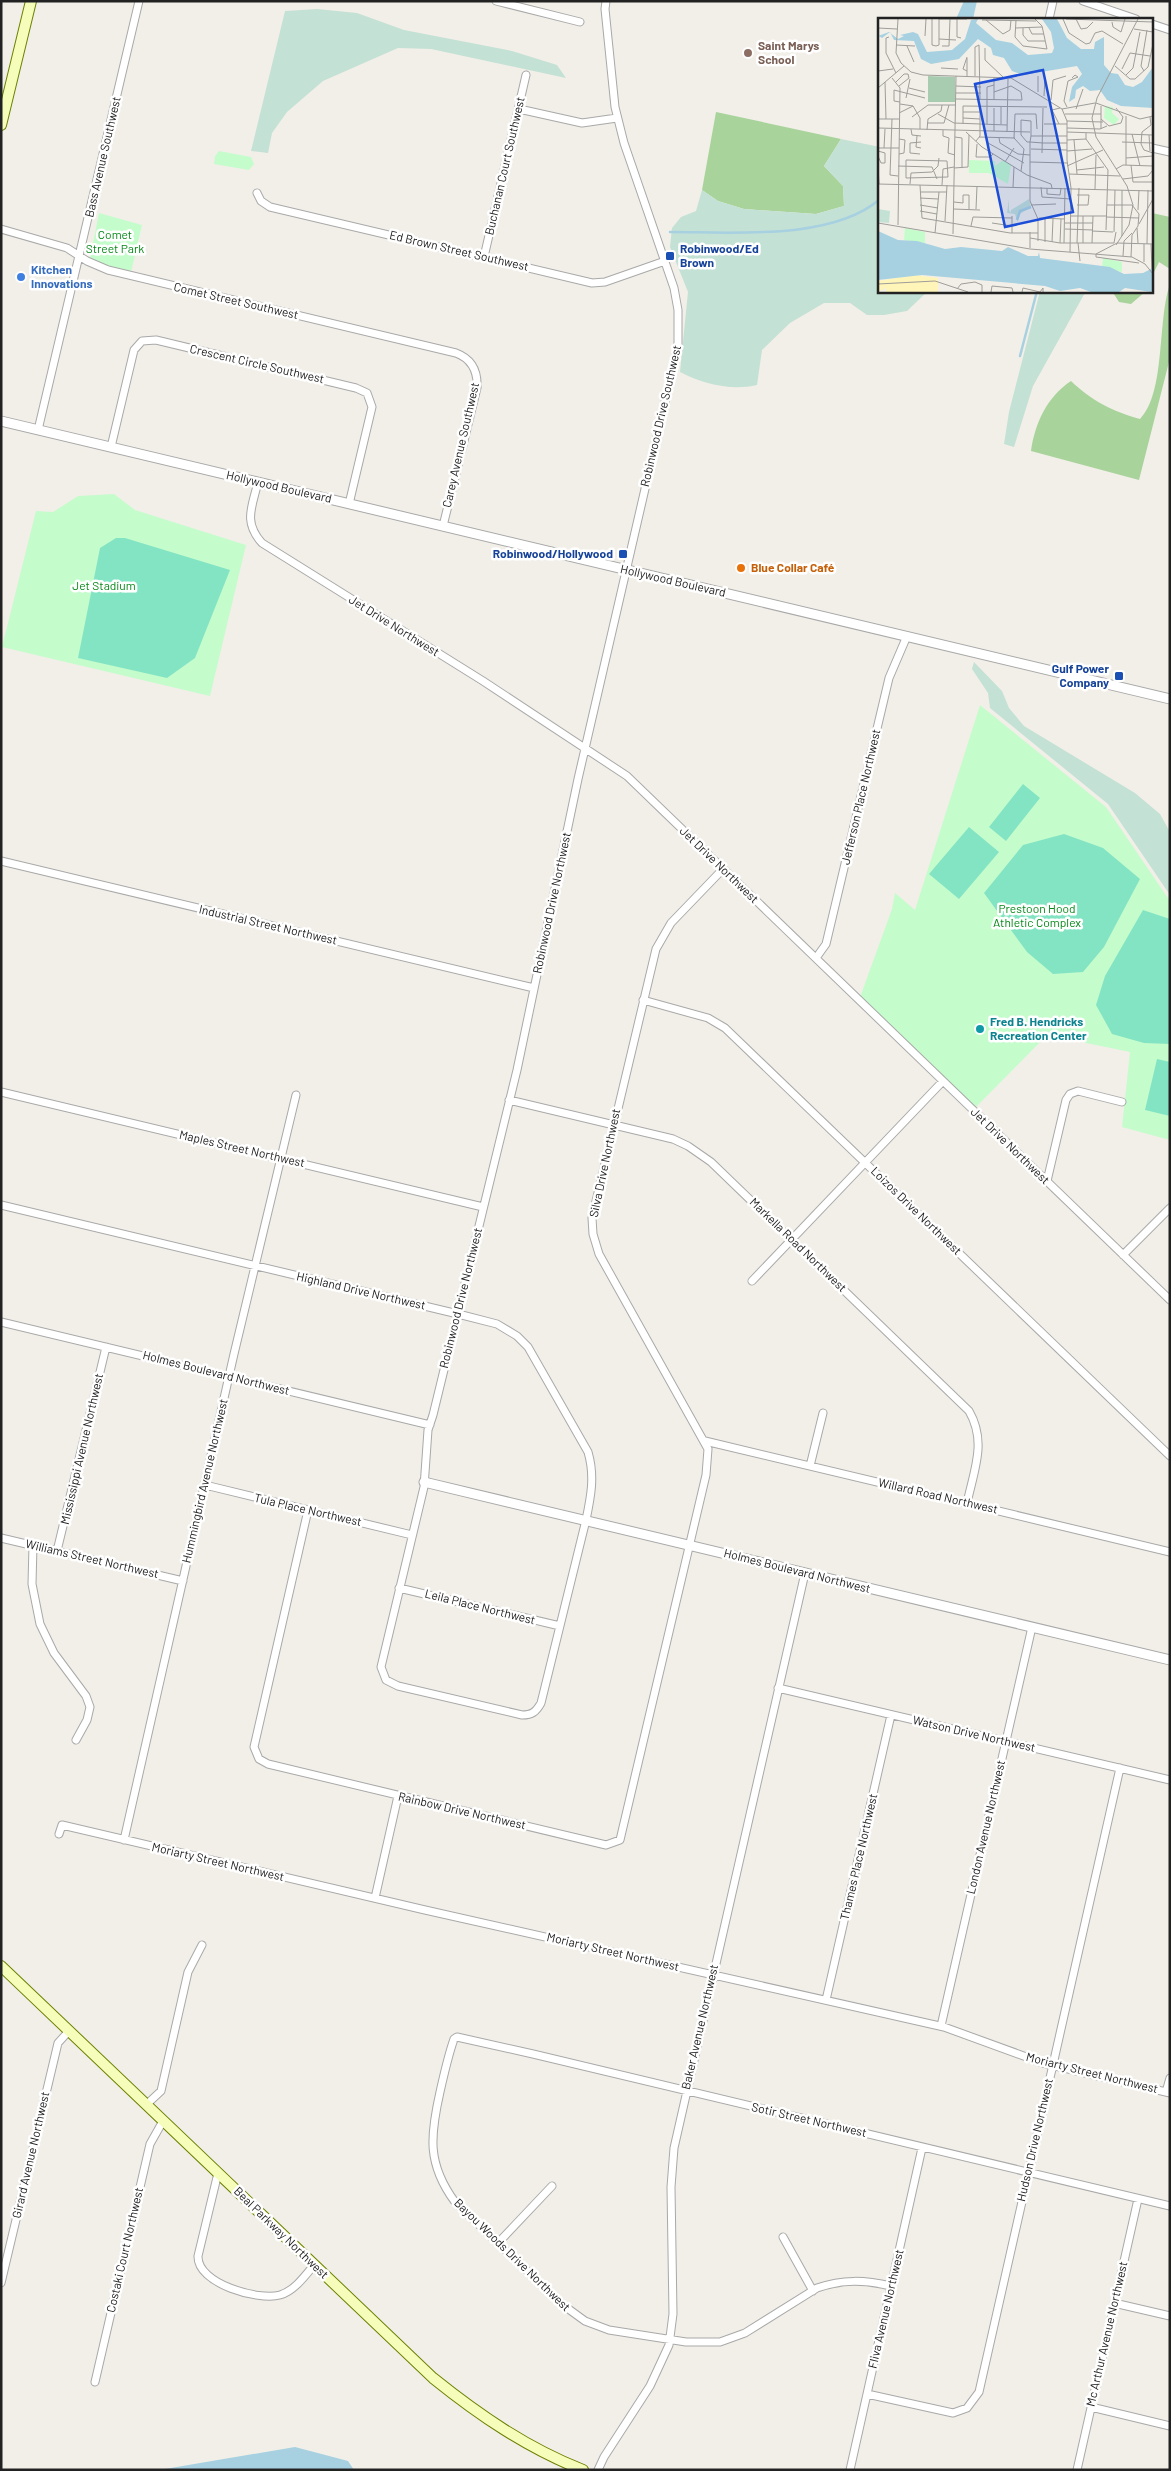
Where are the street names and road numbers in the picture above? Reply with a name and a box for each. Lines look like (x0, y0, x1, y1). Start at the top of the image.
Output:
street label: Bass Avenue Southwest (81, 95, 123, 219)
street label: Buchanan Court Southwest (481, 95, 527, 236)
street label: Ed Brown Street Southwest (388, 227, 530, 273)
street label: Comet Street Southwest (173, 279, 300, 321)
street label: Crescent Circle Southwest (189, 341, 326, 385)
street label: Robinwood Drive Southwest (637, 344, 683, 488)
street label: Carey Avenue Southwest (439, 381, 481, 509)
street label: Hollywood Boulevard (225, 467, 333, 505)
street label: Hollywood Boulevard (619, 561, 727, 599)
street label: Jet Drive Northwest (347, 592, 442, 659)
street label: Jefferson Place Northwest (838, 728, 882, 866)
street label: Jet Drive Northwest (677, 823, 762, 905)
street label: Robinwood Drive Northwest (529, 831, 573, 975)
street label: Industrial Street Northwest (198, 901, 339, 947)
street label: Jet Drive Northwest (968, 1104, 1053, 1186)
street label: Silva Drive Northwest (586, 1107, 622, 1218)
street label: Maples Street Northwest (178, 1127, 306, 1169)
street label: Loizos Drive Northwest (869, 1163, 965, 1257)
street label: Markella Road Northwest (747, 1194, 850, 1294)
street label: Robinwood Drive Northwest (436, 1226, 484, 1369)
street label: Highland Drive Northwest (295, 1268, 427, 1312)
street label: Holmes Boulevard Northwest (141, 1347, 291, 1397)
street label: Mississippi Avenue Northwest (57, 1372, 105, 1526)
street label: Hummingbird Avenue Northwest (178, 1397, 230, 1564)
street label: Willard Road Northwest (877, 1474, 999, 1516)
street label: Tula Place Northwest (253, 1490, 363, 1528)
street label: Williams Street Northwest (24, 1536, 160, 1580)
street label: Holmes Boulevard Northwest (722, 1545, 872, 1595)
street label: Leila Place Northwest (424, 1586, 537, 1627)
street label: Watson Drive Northwest (912, 1712, 1037, 1754)
street label: London Avenue Northwest (963, 1758, 1007, 1895)
street label: Rainbow Drive Northwest (397, 1789, 527, 1832)
street label: Thames Place Northwest (837, 1792, 879, 1921)
street label: Moriarty Street Northwest (151, 1839, 286, 1883)
street label: Moriarty Street Northwest (546, 1929, 681, 1973)
street label: Baker Avenue Northwest (678, 1963, 720, 2091)
street label: Moriarty Street Northwest (1025, 2049, 1160, 2095)
street label: Hudson Drive Northwest (1013, 2077, 1055, 2203)
street label: Girard Avenue Northwest (9, 2090, 51, 2219)
street label: Sotir Street Northwest (750, 2099, 868, 2139)
street label: Beal Parkway Northwest (232, 2183, 332, 2281)
street label: Costaki Court Northwest (103, 2186, 145, 2314)
street label: Bayou Woods Drive Northwest (452, 2195, 574, 2313)
street label: Fliva Avenue Northwest (864, 2248, 906, 2370)
street label: Mc Arthur Avenue Northwest (1083, 2260, 1130, 2408)

